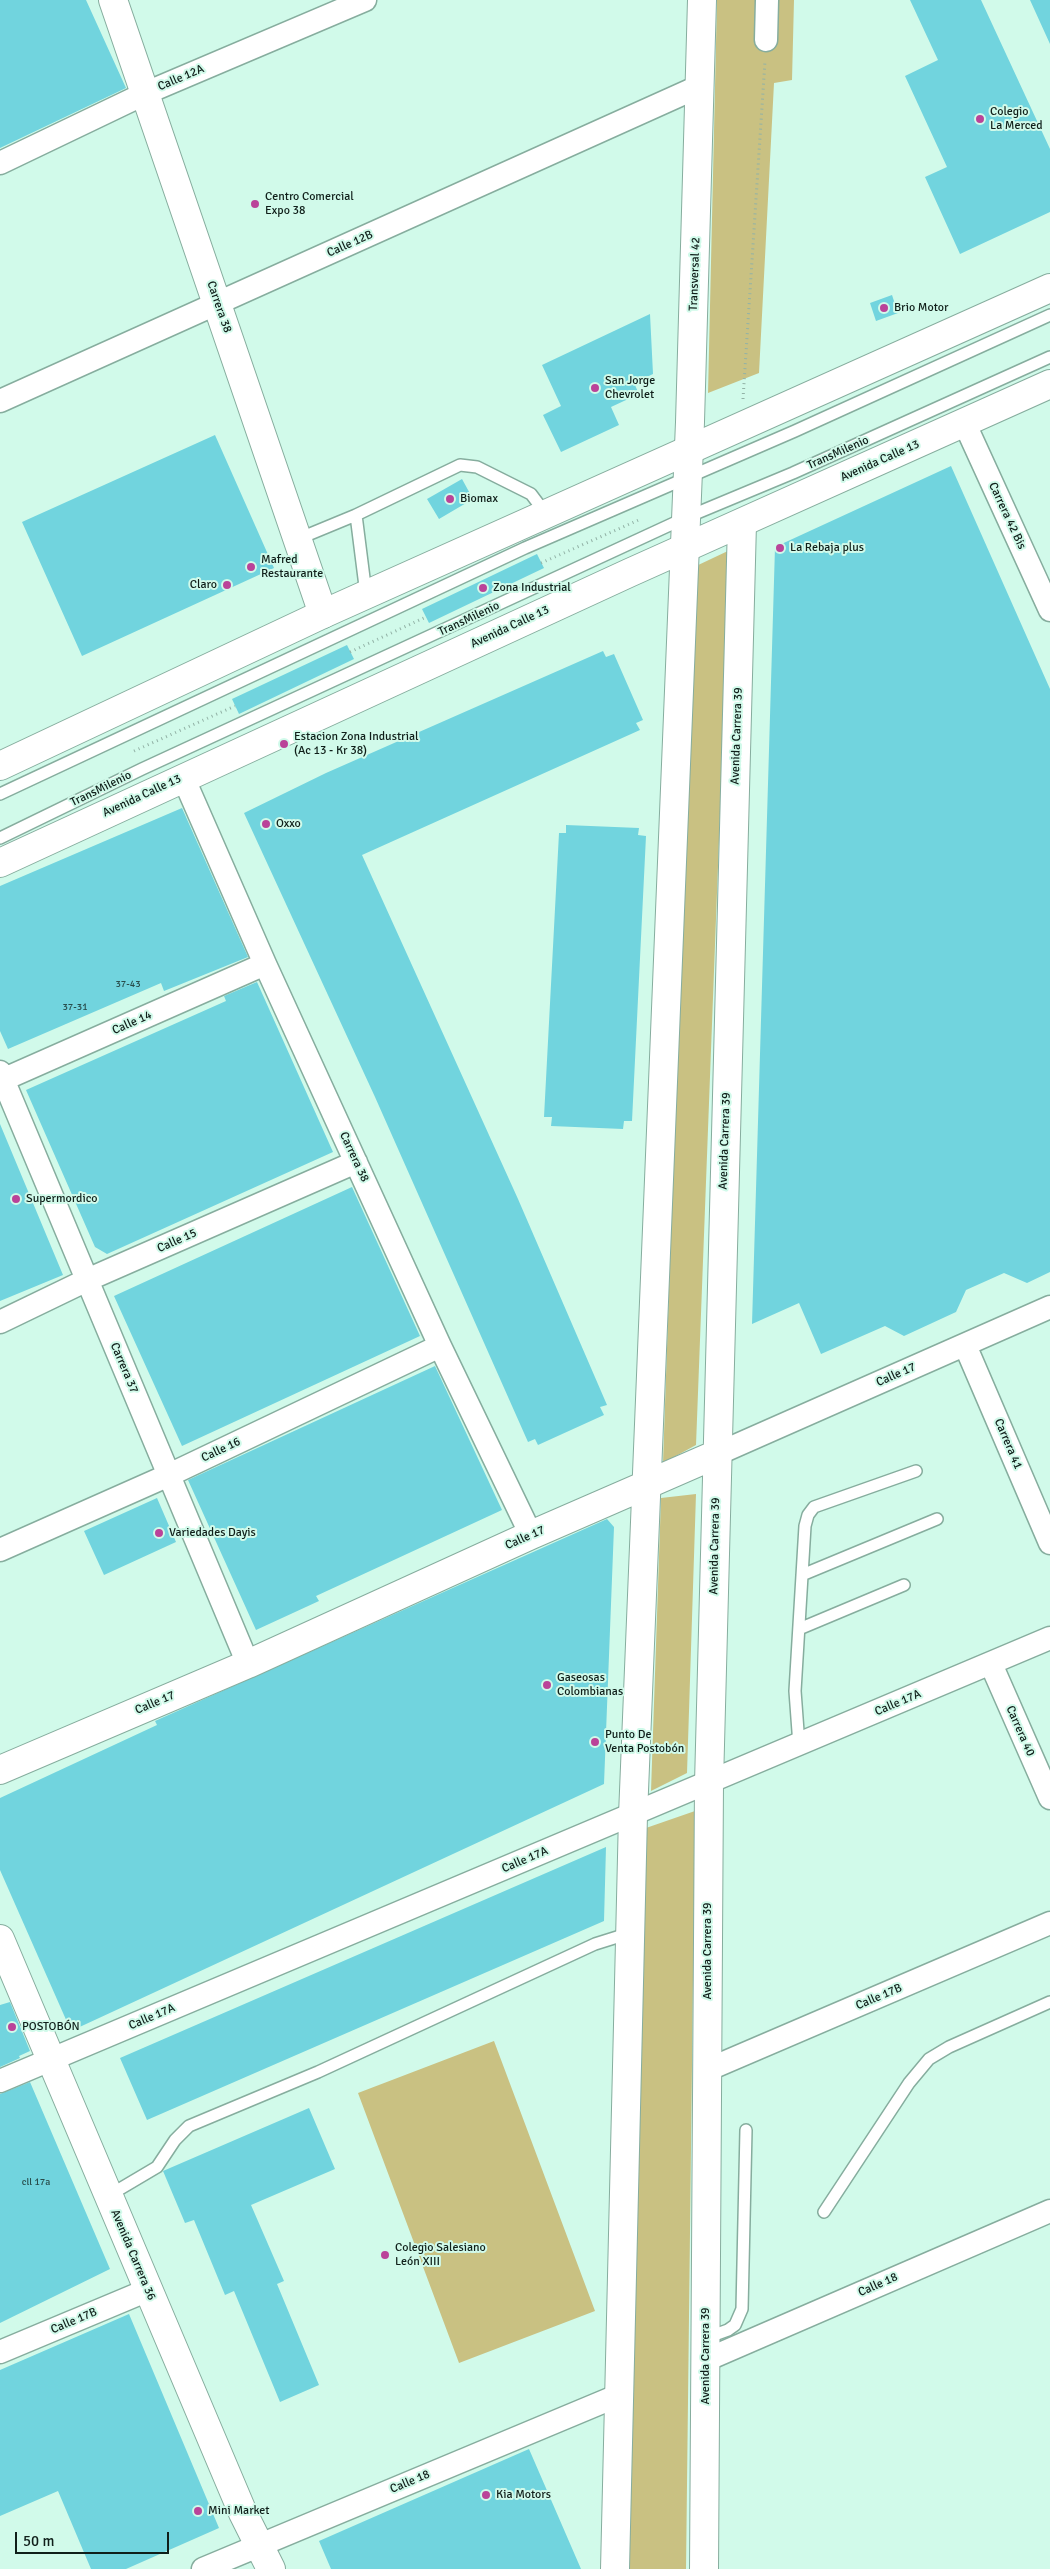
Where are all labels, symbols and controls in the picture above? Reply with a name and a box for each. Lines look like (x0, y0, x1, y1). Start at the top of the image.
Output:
street label: Calle 12A (156, 62, 206, 94)
place label: Colegio La Merced (990, 105, 1043, 133)
marker: Colegio La Merced (974, 113, 986, 125)
place label: Centro Comercial Expo 38 (265, 190, 354, 218)
marker: Centro Comercial Expo 38 (249, 198, 261, 210)
street label: Calle 12B (325, 227, 375, 261)
street label: Transversal 42 (687, 237, 703, 311)
street label: Carrera 38 (203, 279, 235, 335)
place label: Brio Motor (894, 301, 948, 315)
marker: Brio Motor (878, 302, 890, 314)
place label: San Jorge Chevrolet (605, 374, 655, 402)
marker: San Jorge Chevrolet (589, 382, 601, 394)
street label: TransMilenio (805, 433, 871, 473)
street label: Avenida Calle 13 (838, 437, 922, 485)
street label: Carrera 42 Bis (985, 480, 1029, 552)
place label: Biomax (460, 492, 498, 506)
marker: Biomax (444, 493, 456, 505)
place label: La Rebaja plus (790, 541, 864, 555)
marker: La Rebaja plus (774, 542, 786, 554)
place label: Mafred Restaurante (261, 553, 323, 581)
marker: Mafred Restaurante (245, 561, 257, 573)
place label: Claro (190, 578, 217, 592)
marker: Claro (221, 579, 233, 591)
place label: Zona Industrial (493, 581, 571, 595)
marker: Zona Industrial (477, 582, 489, 594)
street label: TransMilenio (436, 599, 502, 639)
street label: Avenida Calle 13 (468, 603, 552, 651)
street label: Avenida Carrera 39 (728, 687, 746, 785)
place label: Estacion Zona Industrial (Ac 13 - Kr 38) (294, 730, 419, 758)
marker: Estacion Zona Industrial (Ac 13 - Kr 38) (278, 738, 290, 750)
street label: TransMilenio (68, 768, 134, 810)
street label: Avenida Calle 13 (100, 772, 184, 820)
place label: Oxxo (276, 817, 301, 831)
marker: Oxxo (260, 818, 272, 830)
house number: 37-43 (115, 978, 141, 990)
house number: 37-31 (62, 1001, 88, 1013)
street label: Calle 14 (110, 1008, 154, 1038)
street label: Avenida Carrera 39 (716, 1092, 734, 1190)
street label: Carrera 38 (336, 1130, 372, 1184)
place label: Supermordico (26, 1192, 98, 1206)
marker: Supermordico (10, 1193, 22, 1205)
street label: Calle 15 (155, 1226, 199, 1256)
street label: Carrera 37 (107, 1340, 141, 1396)
street label: Calle 17 (874, 1360, 918, 1390)
street label: Carrera 41 (991, 1416, 1025, 1472)
street label: Calle 16 (199, 1435, 243, 1465)
street label: Avenida Carrera 39 (707, 1497, 723, 1595)
street label: Calle 17 (503, 1523, 547, 1553)
place label: Variedades Dayis (169, 1526, 256, 1540)
marker: Variedades Dayis (153, 1527, 165, 1539)
place label: Gaseosas Colombianas (557, 1671, 623, 1699)
marker: Gaseosas Colombianas (541, 1679, 553, 1691)
street label: Calle 17A (873, 1687, 923, 1719)
street label: Calle 17 (133, 1688, 177, 1718)
street label: Carrera 40 (1002, 1703, 1038, 1759)
place label: Punto De Venta Postobón (605, 1728, 684, 1756)
marker: Punto De Venta Postobón (589, 1736, 601, 1748)
street label: Calle 17A (500, 1844, 550, 1876)
street label: Avenida Carrera 39 (701, 1902, 715, 2000)
street label: Calle 17B (854, 1981, 904, 2013)
street label: Calle 17A (127, 2001, 177, 2033)
place label: POSTOBÓN (22, 2020, 80, 2034)
marker: POSTOBÓN (6, 2021, 18, 2033)
house number: cll 17a (22, 2176, 50, 2188)
street label: Avenida Carrera 36 (107, 2207, 159, 2303)
place label: Colegio Salesiano León XIII (395, 2241, 486, 2269)
marker: Colegio Salesiano León XIII (379, 2249, 391, 2261)
street label: Calle 18 (856, 2270, 900, 2300)
street label: Calle 17B (49, 2305, 99, 2337)
street label: Avenida Carrera 39 (699, 2307, 713, 2405)
street label: Calle 18 (388, 2467, 432, 2497)
place label: Kia Motors (496, 2488, 551, 2502)
marker: Kia Motors (480, 2489, 492, 2501)
place label: Mini Market (208, 2504, 270, 2518)
marker: Mini Market (192, 2505, 204, 2517)
scale bar (18, 2522, 171, 2554)
text: 50 m (23, 2532, 54, 2550)

